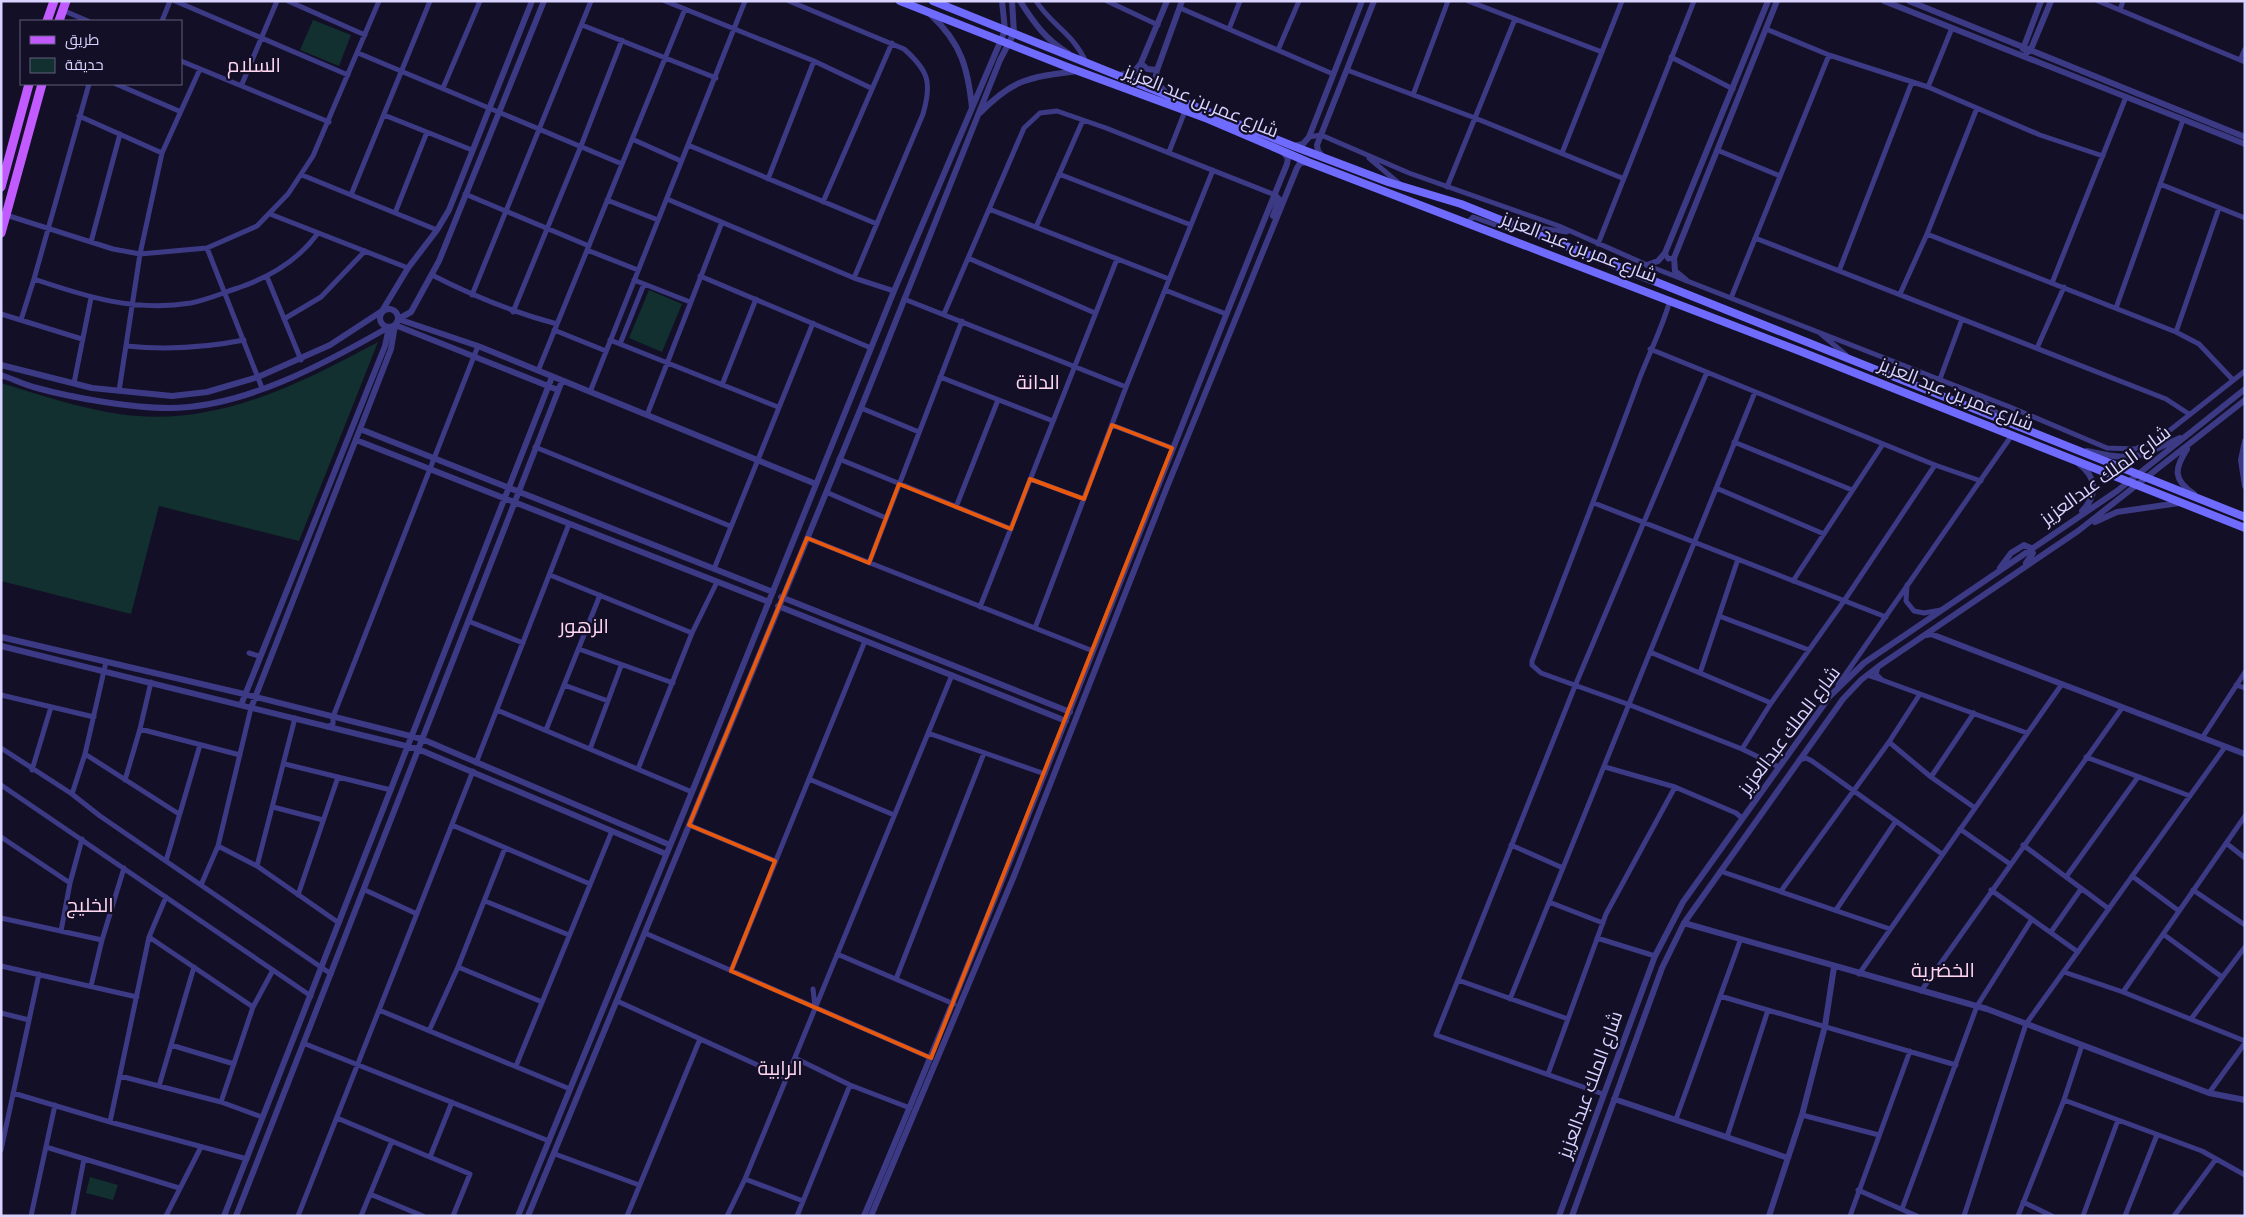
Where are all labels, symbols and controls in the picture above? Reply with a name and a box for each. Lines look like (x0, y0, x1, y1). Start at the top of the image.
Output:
legend (20, 20, 182, 85)
text: طريق (65, 33, 99, 50)
district label: السلام (227, 56, 281, 79)
text: حديقة (65, 58, 104, 73)
street label: شارع عمر بن عبد العزيز (1119, 61, 1281, 144)
street label: شارع عمر بن عبد العزيز (1497, 208, 1660, 289)
street label: شارع عمر بن عبد العزيز (1874, 354, 2036, 437)
district label: الدانة (1016, 373, 1060, 393)
street label: شارع الملك عبدالعزيز (2036, 422, 2176, 532)
district label: الزهور (558, 617, 609, 638)
street label: شارع الملك عبدالعزيز (1734, 663, 1847, 801)
district label: الخليج (66, 896, 114, 919)
district label: الخضرية (1911, 961, 1975, 982)
street label: شارع الملك عبدالعزيز (1554, 1009, 1629, 1163)
district label: الرابية (757, 1059, 803, 1080)

